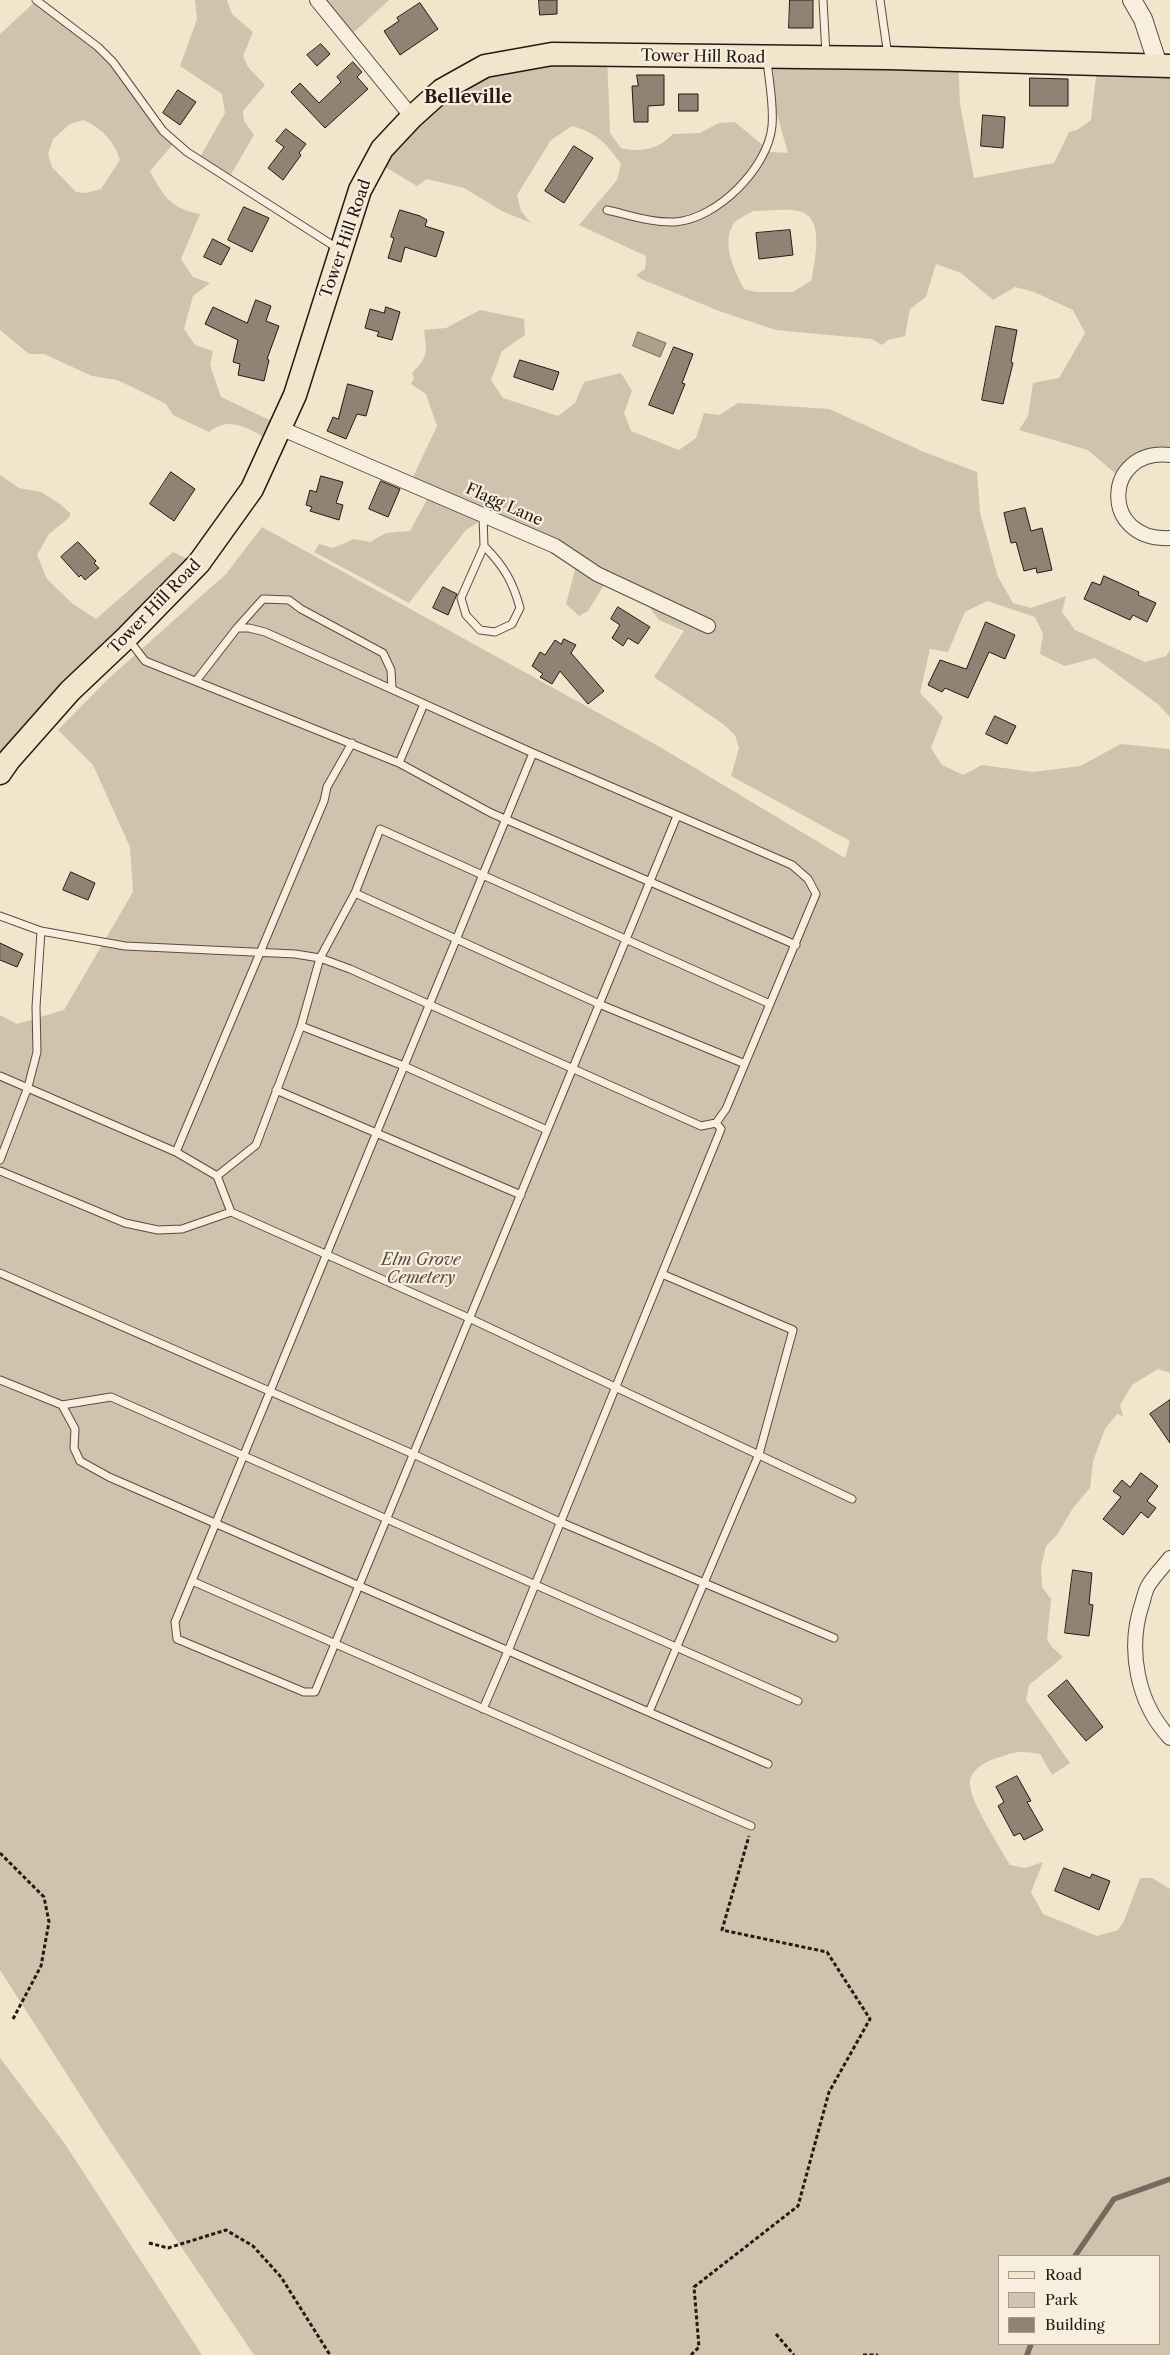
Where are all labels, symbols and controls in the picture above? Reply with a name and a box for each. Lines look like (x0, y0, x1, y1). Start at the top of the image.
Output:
street label: Tower Hill Road (641, 46, 765, 68)
district label: Belleville (424, 87, 512, 109)
street label: Tower Hill Road (317, 177, 375, 301)
street label: Flagg Lane (462, 479, 546, 531)
street label: Tower Hill Road (105, 556, 205, 658)
park label: Elm Grove Cemetery (381, 1250, 461, 1288)
legend (998, 2255, 1160, 2345)
text: Road (1045, 2265, 1082, 2284)
text: Park (1045, 2290, 1078, 2309)
text: Building (1045, 2315, 1105, 2334)

